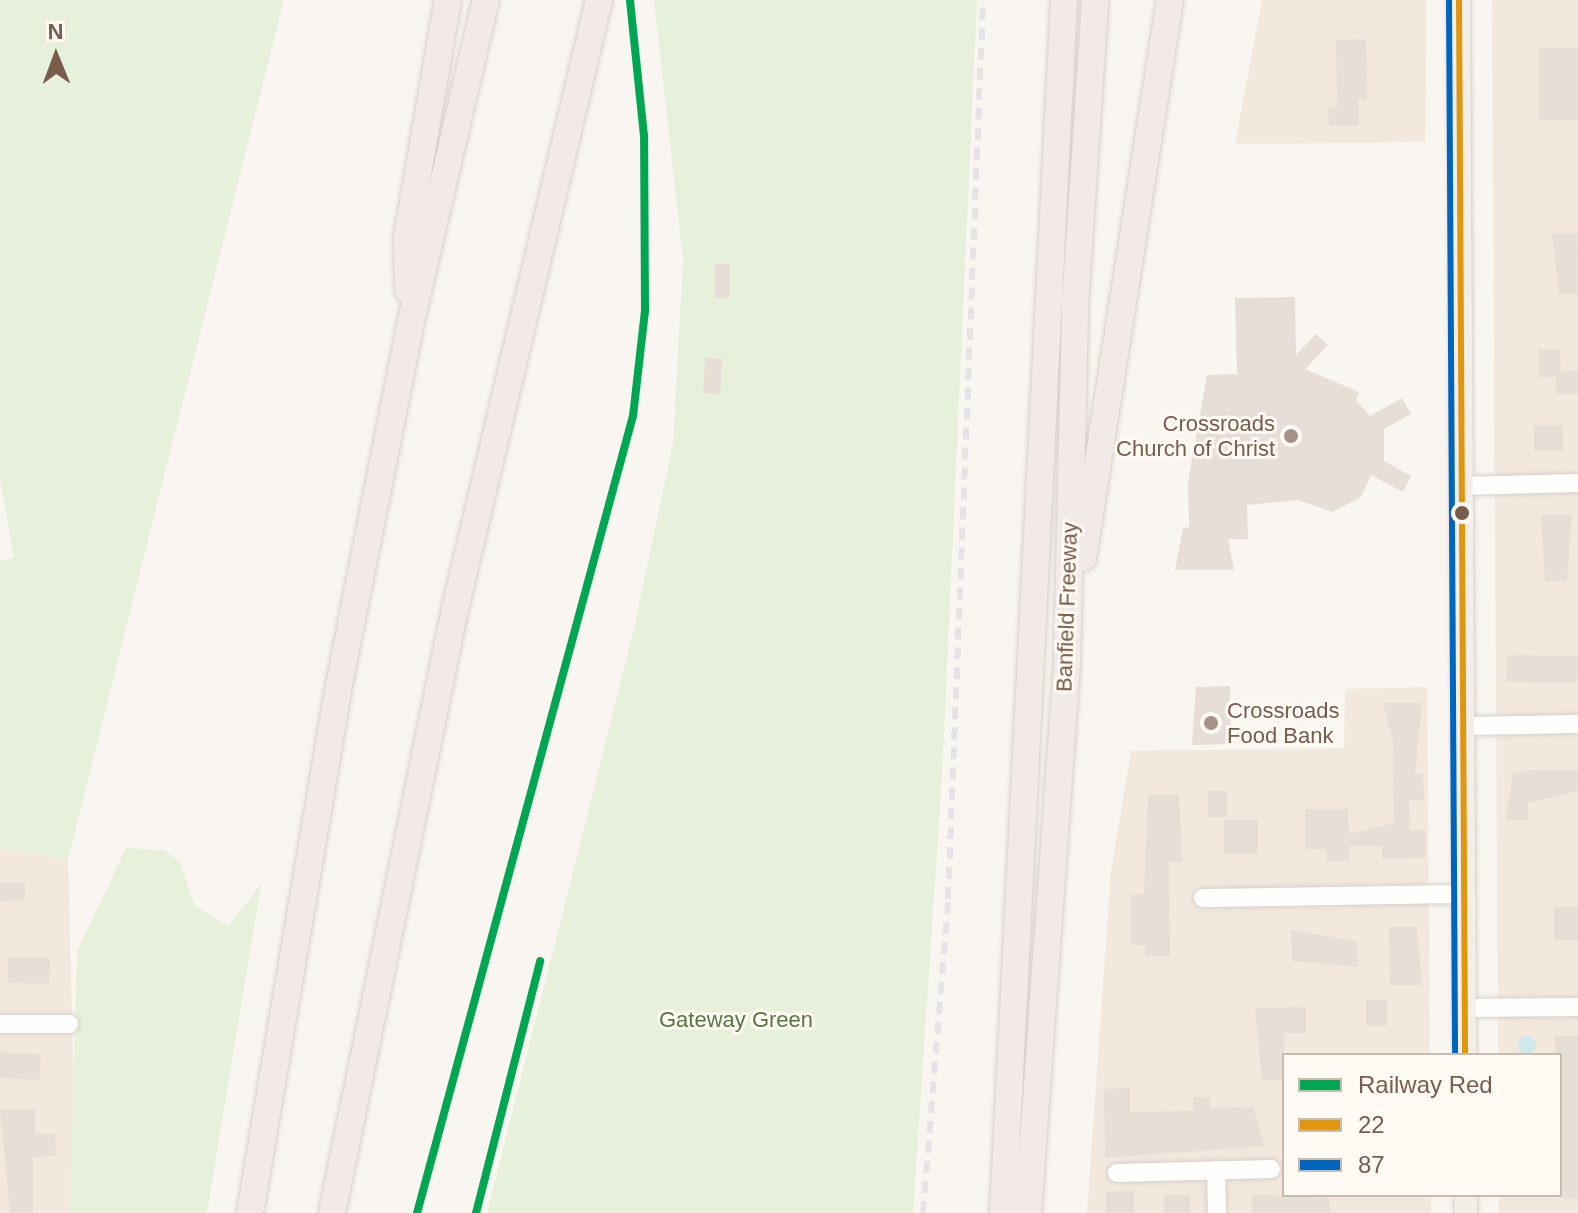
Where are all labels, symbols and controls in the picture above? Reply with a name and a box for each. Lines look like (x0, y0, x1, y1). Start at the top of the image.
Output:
north arrow (16, 16, 96, 96)
text: N (47, 19, 64, 44)
place label: Crossroads Church of Christ (1116, 410, 1275, 462)
marker: Crossroads Church of Christ (1282, 427, 1300, 445)
unlabelled marker (1454, 505, 1470, 521)
street label: Banfield Freeway (1051, 522, 1083, 692)
place label: Crossroads Food Bank (1227, 697, 1339, 748)
marker: Crossroads Food Bank (1202, 714, 1220, 732)
park label: Gateway Green (659, 1007, 813, 1033)
legend (1282, 1053, 1562, 1197)
text: Railway Red (1358, 1071, 1493, 1098)
text: 22 (1358, 1111, 1385, 1138)
text: 87 (1358, 1151, 1385, 1178)

